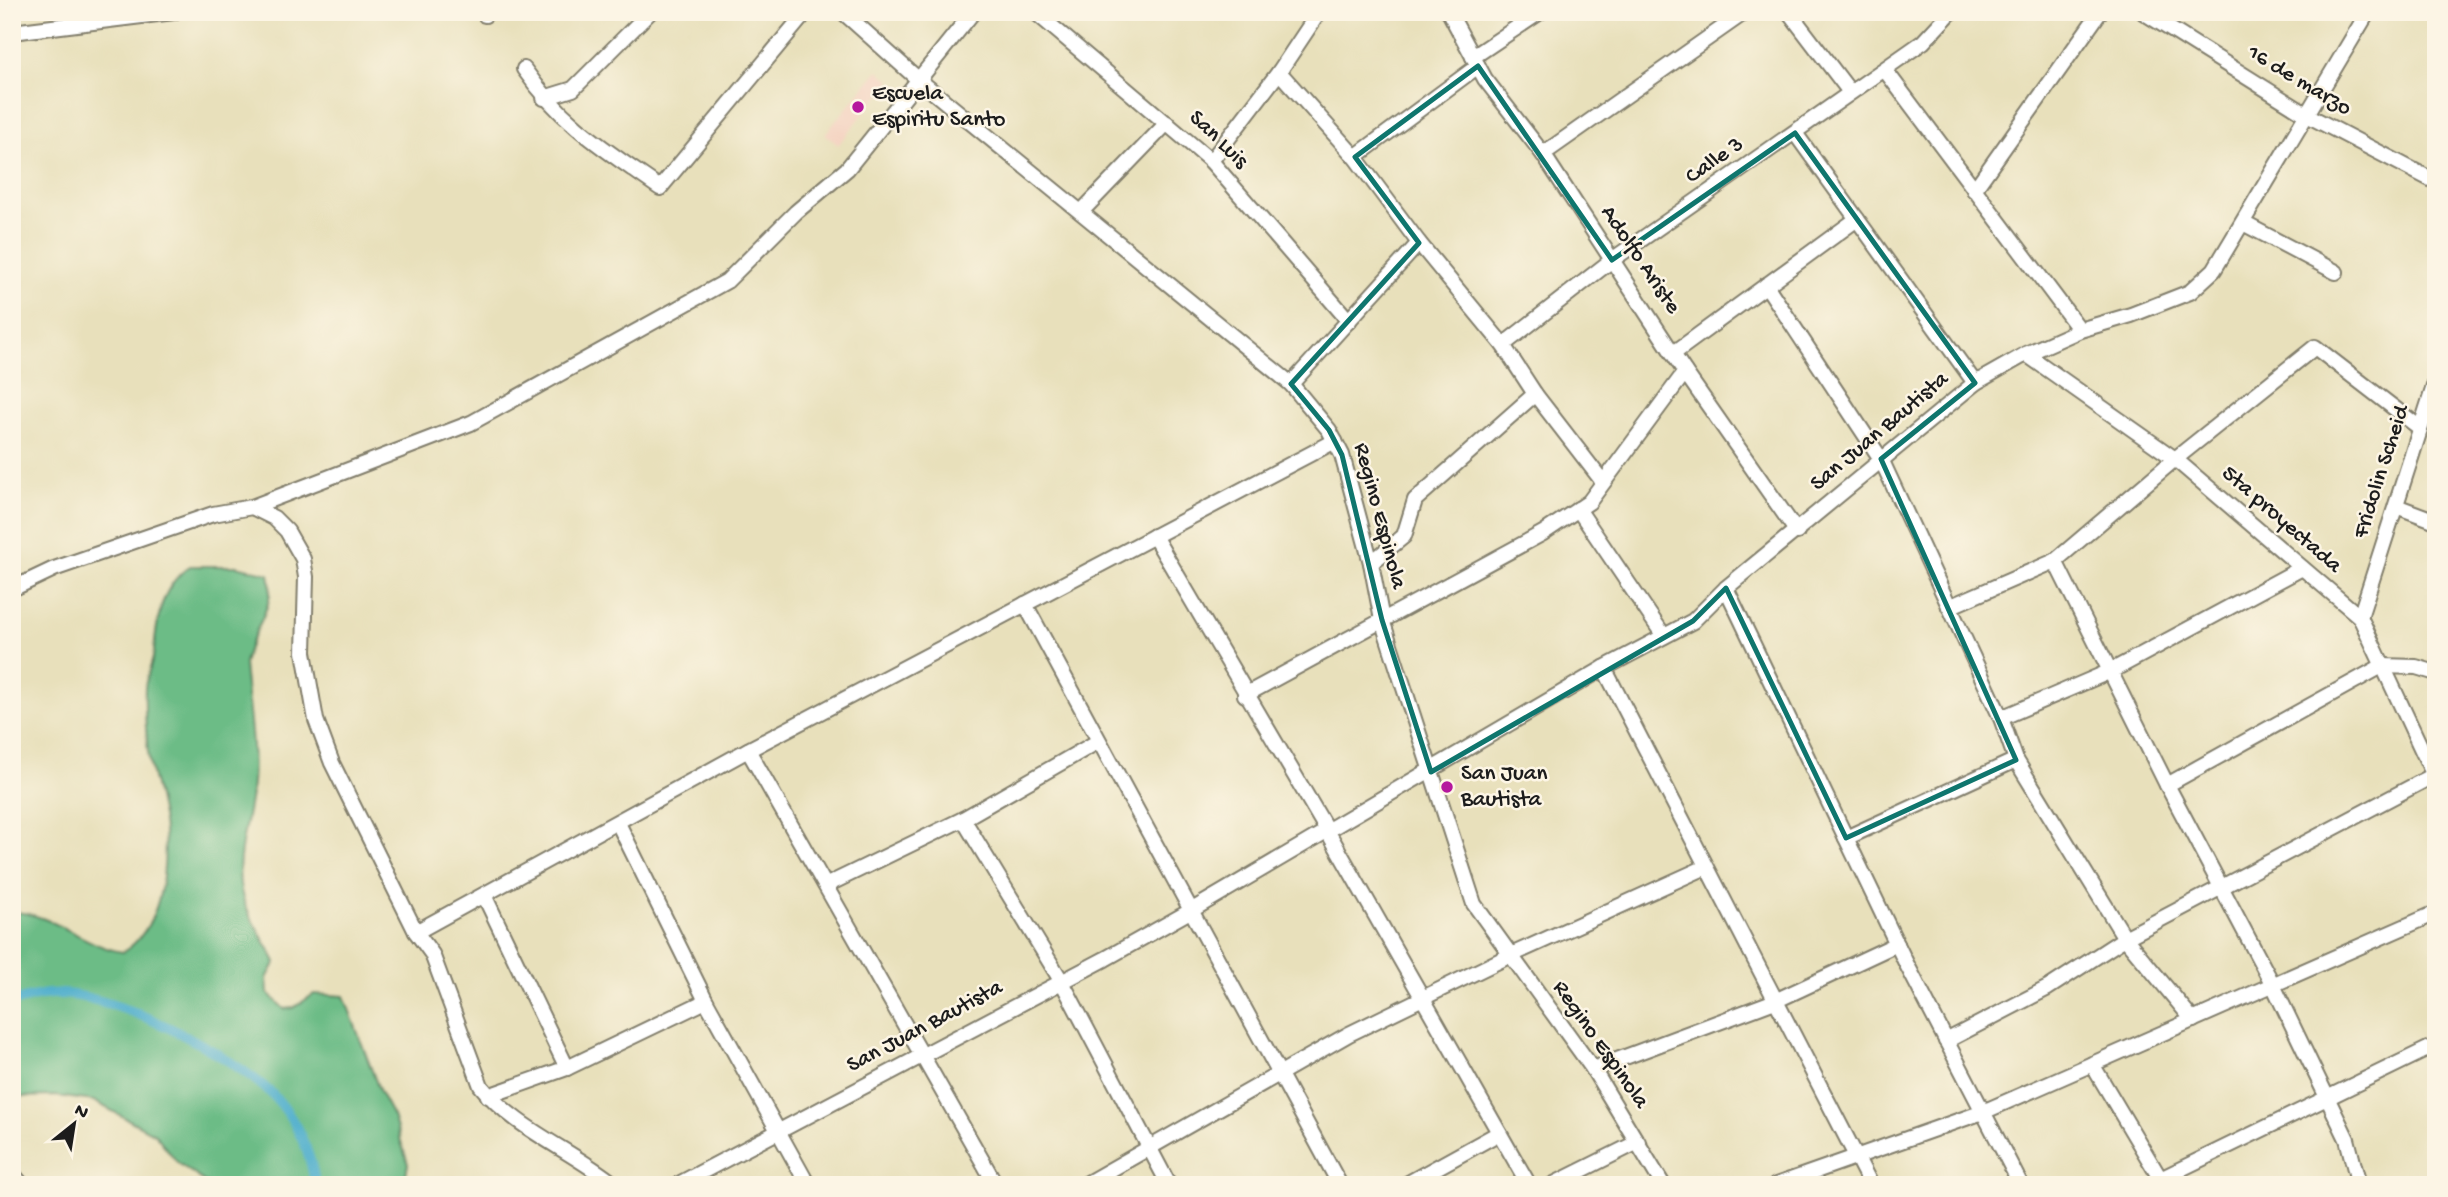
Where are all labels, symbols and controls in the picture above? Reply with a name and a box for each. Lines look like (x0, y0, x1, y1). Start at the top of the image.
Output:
street label: 16 de marzo (2241, 39, 2356, 123)
place label: Escuela Espiritu Santo (872, 81, 1006, 134)
marker: Escuela Espiritu Santo (850, 99, 866, 115)
street label: San Luis (1183, 105, 1254, 175)
street label: Calle 3 (1681, 131, 1749, 191)
street label: Adolfo Ariste (1594, 201, 1687, 320)
street label: San Juan Bautista (1805, 366, 1956, 498)
street label: Fridolin Scheid (2348, 401, 2417, 543)
street label: Regino Espinola (1347, 440, 1412, 593)
street label: 5ta proyectada (2215, 460, 2348, 580)
place label: San Juan Bautista (1460, 761, 1548, 814)
marker: San Juan Bautista (1439, 779, 1455, 795)
street label: San Juan Bautista (843, 974, 1008, 1079)
street label: Regino Espinola (1546, 976, 1655, 1115)
north arrow (38, 1088, 108, 1158)
text: N (70, 1099, 92, 1125)

